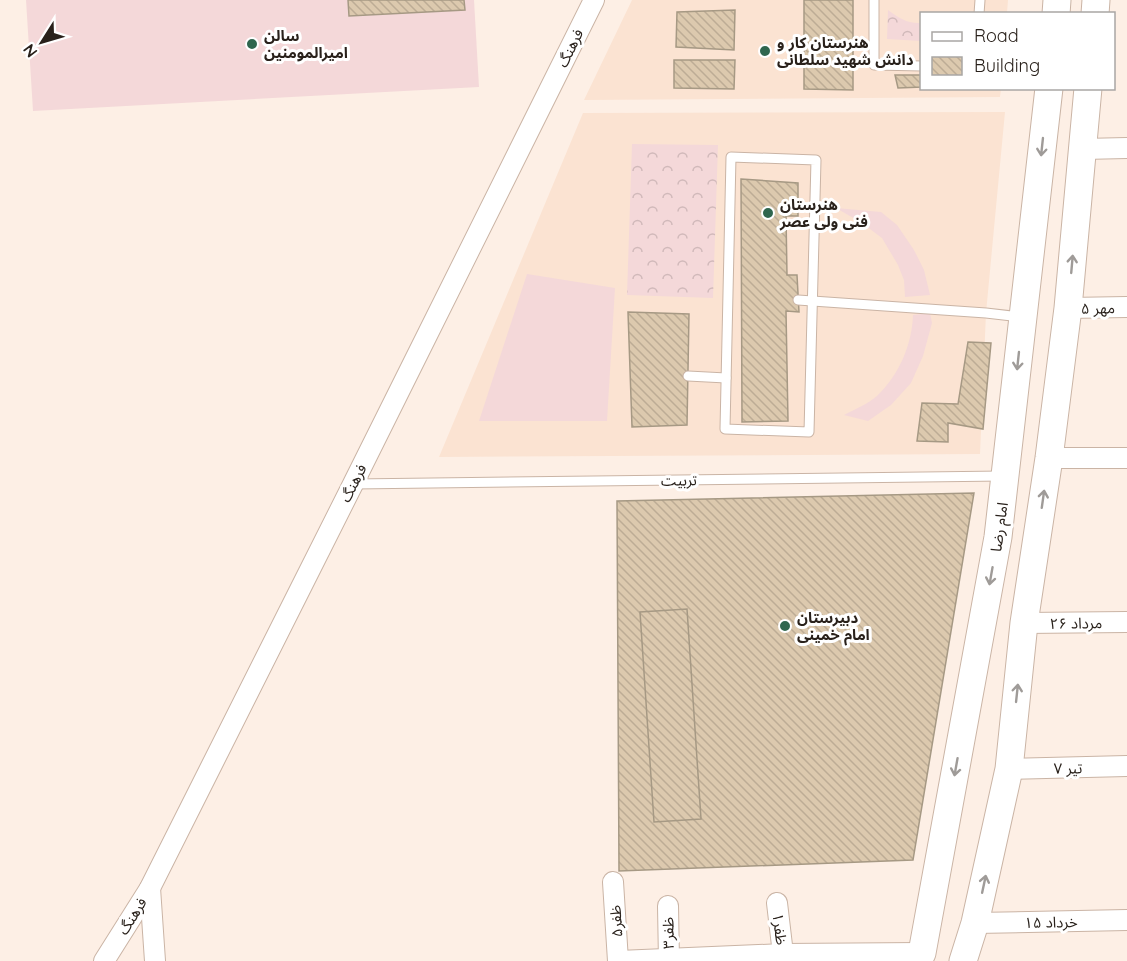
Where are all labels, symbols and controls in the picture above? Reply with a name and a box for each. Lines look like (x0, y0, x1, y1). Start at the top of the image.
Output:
north arrow (12, 12, 72, 72)
legend (920, 12, 1115, 90)
text: Road (974, 24, 1019, 47)
street label: فرهنگ (553, 25, 588, 70)
place label: سالن امیرالمومنین (264, 26, 348, 62)
place label: هنرستان کار و دانش شهید سلطانی (777, 33, 914, 69)
marker: سالن امیرالمومنین (245, 37, 259, 51)
text: N (18, 40, 42, 62)
marker: هنرستان کار و دانش شهید سلطانی (758, 44, 772, 58)
text: Building (974, 54, 1040, 77)
one-way arrow (1037, 136, 1048, 156)
place label: هنرستان فنی ولی عصر (779, 195, 868, 231)
marker: هنرستان فنی ولی عصر (761, 206, 775, 220)
one-way arrow (1067, 255, 1078, 275)
street label: ۵ مهر (1081, 298, 1115, 318)
one-way arrow (1012, 351, 1023, 371)
street label: فرهنگ (335, 460, 371, 505)
street label: تربیت (661, 470, 697, 490)
one-way arrow (1037, 490, 1048, 510)
street label: امام رضا (986, 501, 1014, 553)
one-way arrow (985, 565, 996, 585)
place label: دبیرستان امام خمینی (797, 608, 870, 646)
street label: ۲۶ مرداد (1050, 613, 1102, 633)
marker: دبیرستان امام خمینی (778, 619, 792, 633)
one-way arrow (1012, 683, 1023, 703)
one-way arrow (950, 757, 961, 777)
street label: ۷ تیر (1053, 758, 1083, 778)
one-way arrow (978, 875, 990, 894)
street label: فرهنگ (113, 894, 151, 938)
street label: ظفر۵ (605, 904, 627, 938)
street label: ظفر۱ (769, 912, 791, 946)
street label: ۱۵ خرداد (1024, 912, 1078, 932)
street label: ظفر۳ (658, 917, 678, 949)

